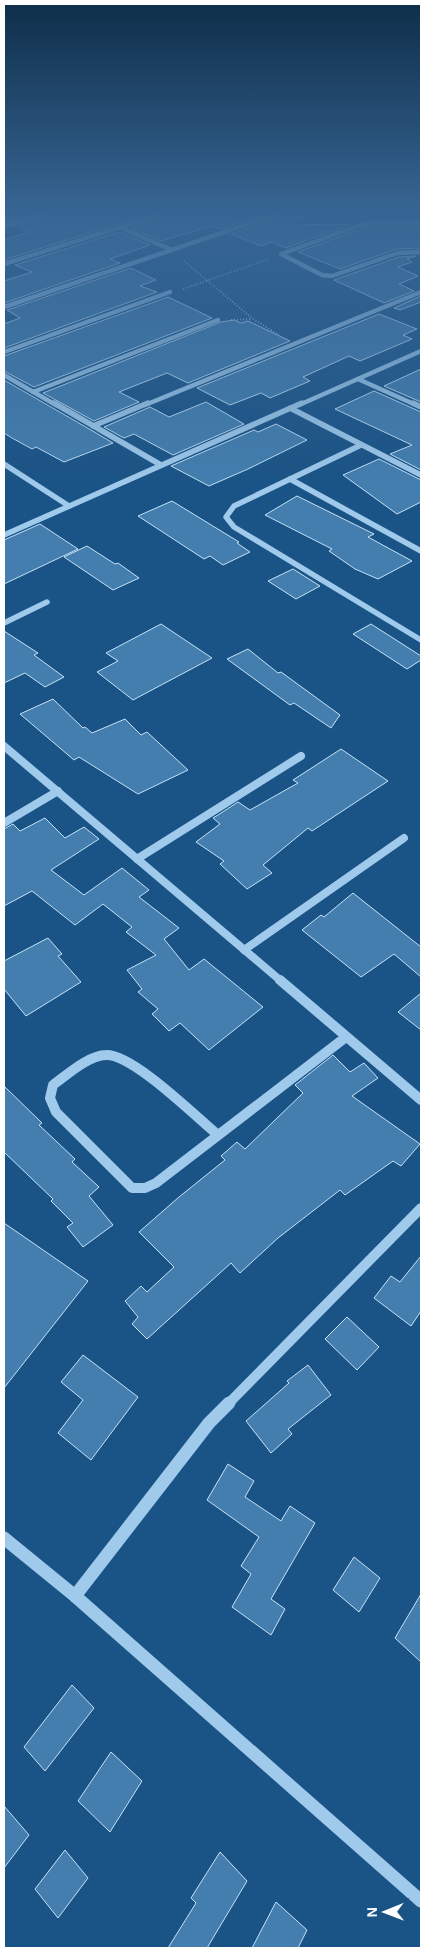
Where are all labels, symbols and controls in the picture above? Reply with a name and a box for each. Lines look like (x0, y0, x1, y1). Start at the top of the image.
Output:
north arrow (360, 1887, 410, 1937)
text: N (364, 1907, 380, 1917)

